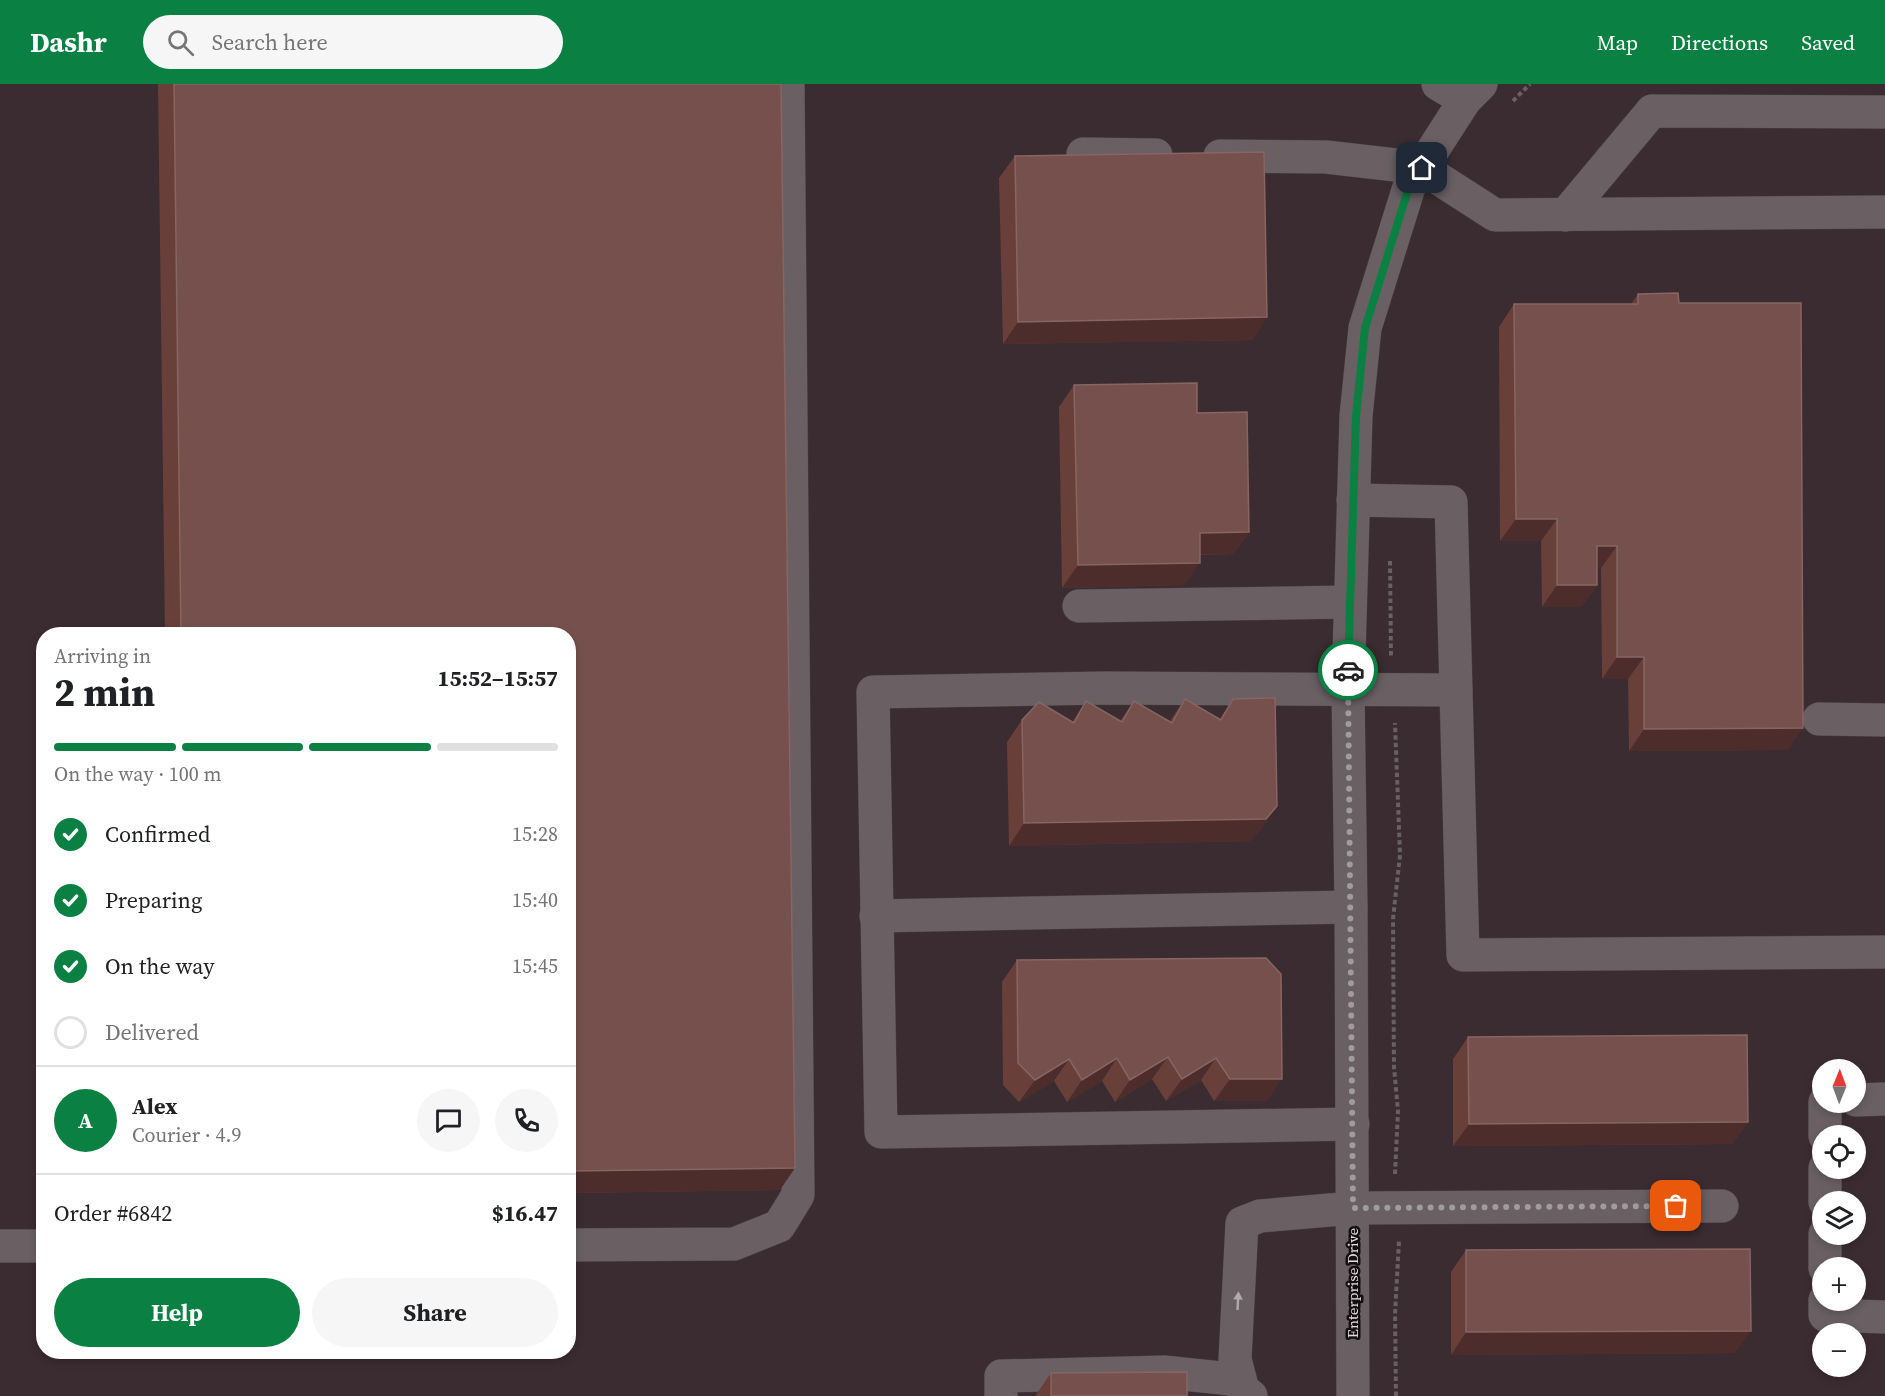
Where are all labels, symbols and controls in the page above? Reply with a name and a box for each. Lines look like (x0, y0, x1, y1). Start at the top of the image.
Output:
search box (143, 15, 563, 69)
text: Dashr (30, 23, 107, 61)
icon: search (164, 26, 197, 59)
text: Search here (212, 27, 328, 57)
text: Map (1597, 28, 1638, 57)
text: Directions (1671, 28, 1768, 57)
text: Saved (1801, 28, 1855, 57)
pin (1396, 142, 1447, 193)
icon: home (1405, 151, 1438, 184)
courier (1318, 640, 1378, 700)
text: Arriving in (54, 642, 151, 670)
icon: car (1332, 654, 1365, 687)
text: 15:52–15:57 (438, 663, 558, 693)
text: 2 min (54, 666, 155, 719)
text: On the way · 100 m (54, 760, 221, 788)
icon: check (54, 818, 87, 851)
text: Confirmed (105, 819, 210, 849)
text: 15:28 (512, 820, 558, 848)
icon: check (54, 884, 87, 917)
text: Preparing (105, 885, 202, 915)
text: 15:40 (512, 886, 558, 914)
icon: check (54, 950, 87, 983)
text: On the way (105, 951, 214, 981)
text: 15:45 (512, 952, 558, 980)
text: Delivered (105, 1017, 199, 1047)
north arrow (1812, 1059, 1866, 1113)
map controls (1812, 1059, 1866, 1377)
button: chat (417, 1089, 480, 1152)
button: phone (495, 1089, 558, 1152)
text: Alex (132, 1091, 177, 1121)
text: A (78, 1105, 93, 1135)
text: Courier · 4.9 (132, 1121, 241, 1149)
button: locate (1812, 1125, 1866, 1179)
pin (1650, 1180, 1701, 1231)
icon: bag (1659, 1189, 1692, 1222)
button: layers (1812, 1191, 1866, 1245)
text: Order #6842 (54, 1198, 172, 1228)
text: $16.47 (492, 1198, 558, 1228)
street label: Enterprise Drive (1342, 1227, 1363, 1338)
button: + (1812, 1257, 1866, 1311)
button: Help (54, 1278, 300, 1347)
button: Share (312, 1278, 558, 1347)
one-way arrow (1233, 1291, 1243, 1310)
button: − (1812, 1323, 1866, 1377)

